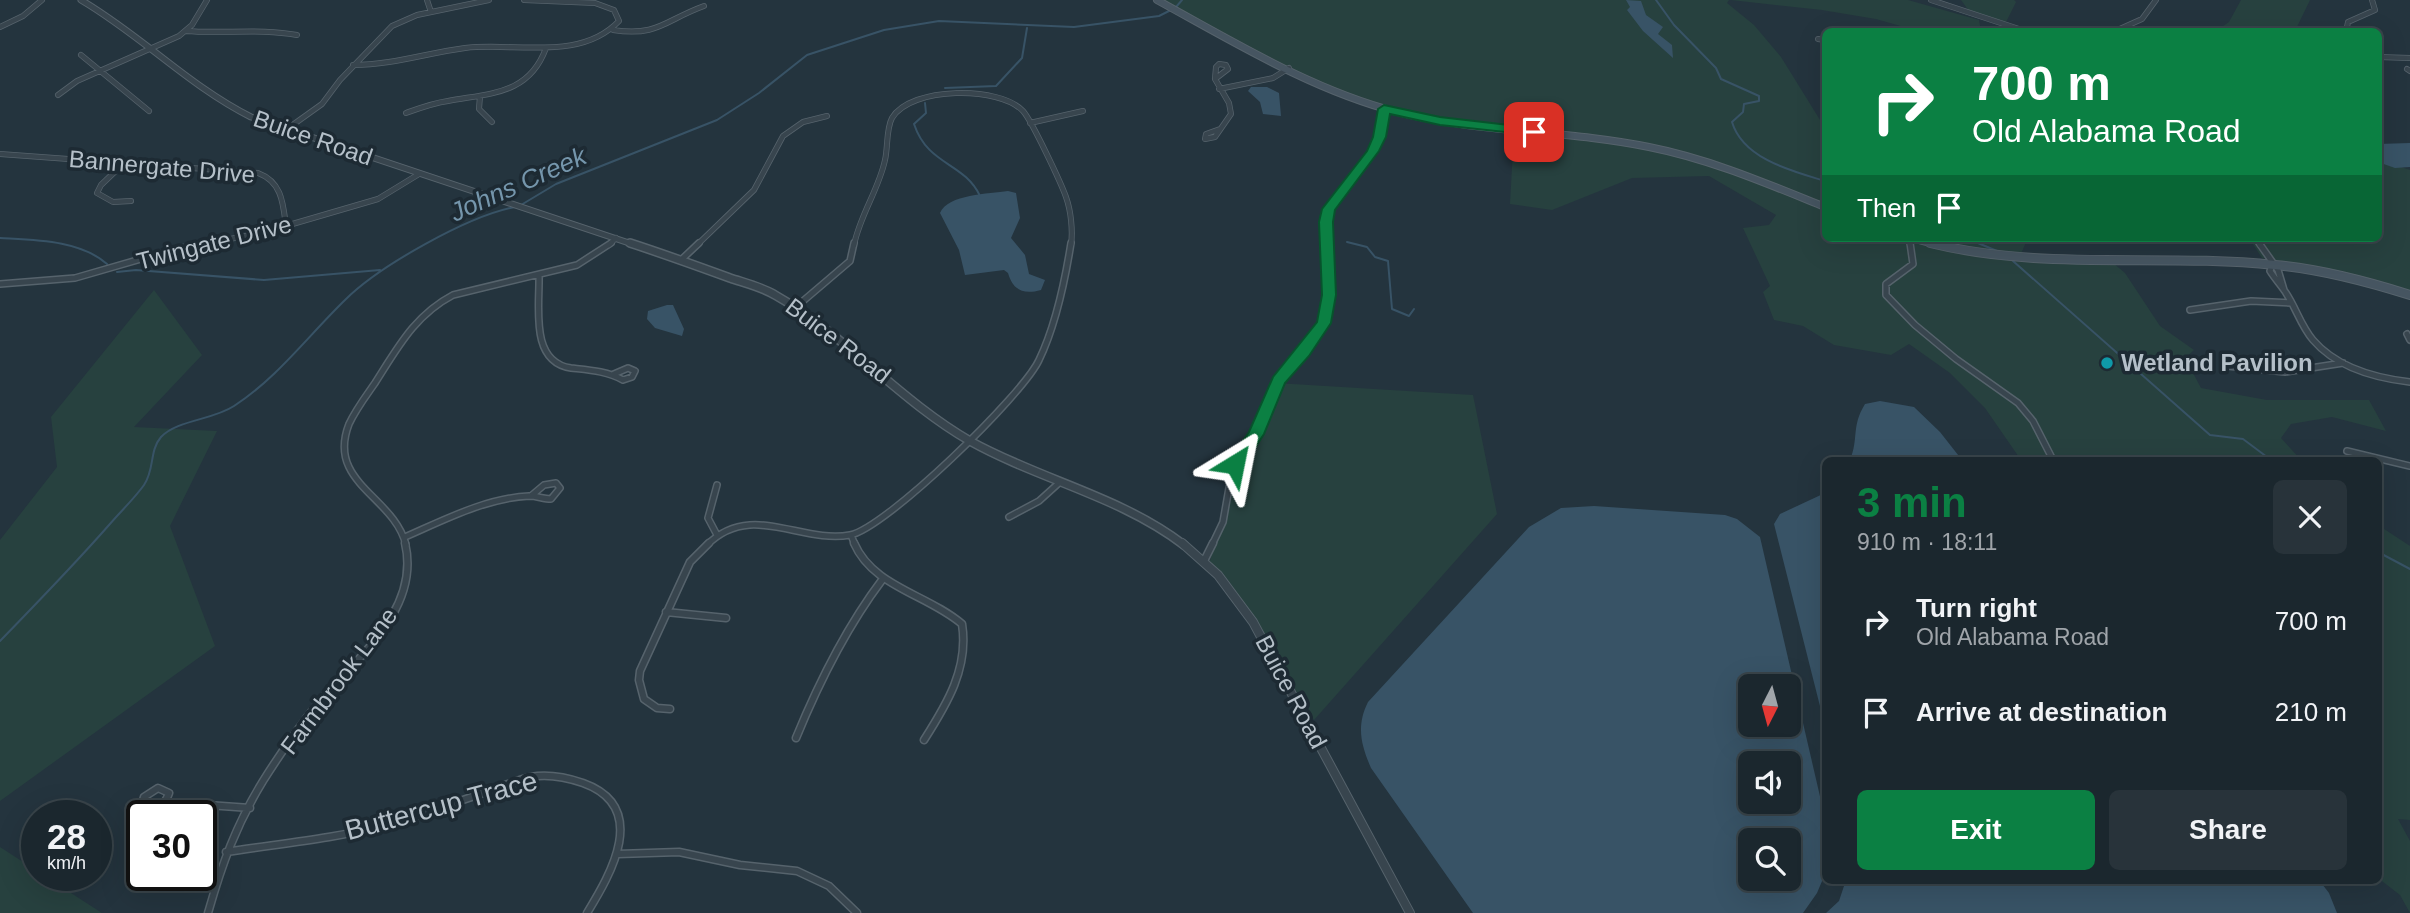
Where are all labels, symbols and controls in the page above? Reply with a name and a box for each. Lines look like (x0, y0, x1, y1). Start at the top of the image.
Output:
icon: right (1857, 56, 1948, 147)
text: 700 m (1972, 56, 2111, 110)
pin (1504, 102, 1564, 162)
street label: Buice Road (250, 105, 376, 170)
icon: arrive (1515, 113, 1553, 151)
text: Old Alabama Road (1972, 113, 2241, 149)
water label: Johns Creek (444, 140, 593, 228)
street label: Bannergate Drive (68, 145, 256, 188)
icon: arrive (1930, 189, 1968, 227)
text: Then (1857, 193, 1916, 223)
street label: Twingate Drive (134, 210, 294, 275)
street label: Buice Road (781, 292, 896, 389)
place label: Wetland Pavilion (2121, 349, 2313, 376)
marker: Wetland Pavilion (2099, 355, 2115, 371)
position arrow (1198, 427, 1272, 501)
text: 3 min (1857, 479, 1967, 526)
button: close (2273, 480, 2347, 554)
text: 910 m · 18:11 (1857, 529, 1997, 555)
text: Turn right (1916, 593, 2037, 623)
street label: Farmbrook Lane (275, 602, 402, 759)
icon: right (1857, 603, 1895, 641)
text: 700 m (2275, 606, 2347, 636)
text: Old Alabama Road (1916, 624, 2109, 650)
street label: Buice Road (1250, 631, 1332, 753)
north arrow (1738, 674, 1801, 737)
map controls (1738, 674, 1801, 891)
icon: arrive (1857, 694, 1895, 732)
text: Arrive at destination (1916, 697, 2167, 727)
text: 210 m (2275, 697, 2347, 727)
button: sound (1738, 751, 1801, 814)
street label: Buttercup Trace (342, 765, 541, 846)
button: Exit (1857, 790, 2095, 870)
button: Share (2109, 790, 2347, 870)
speed limit sign: 30 (126, 800, 217, 891)
text: 28 (47, 817, 86, 856)
button: search (1738, 828, 1801, 891)
text: km/h (47, 853, 86, 873)

